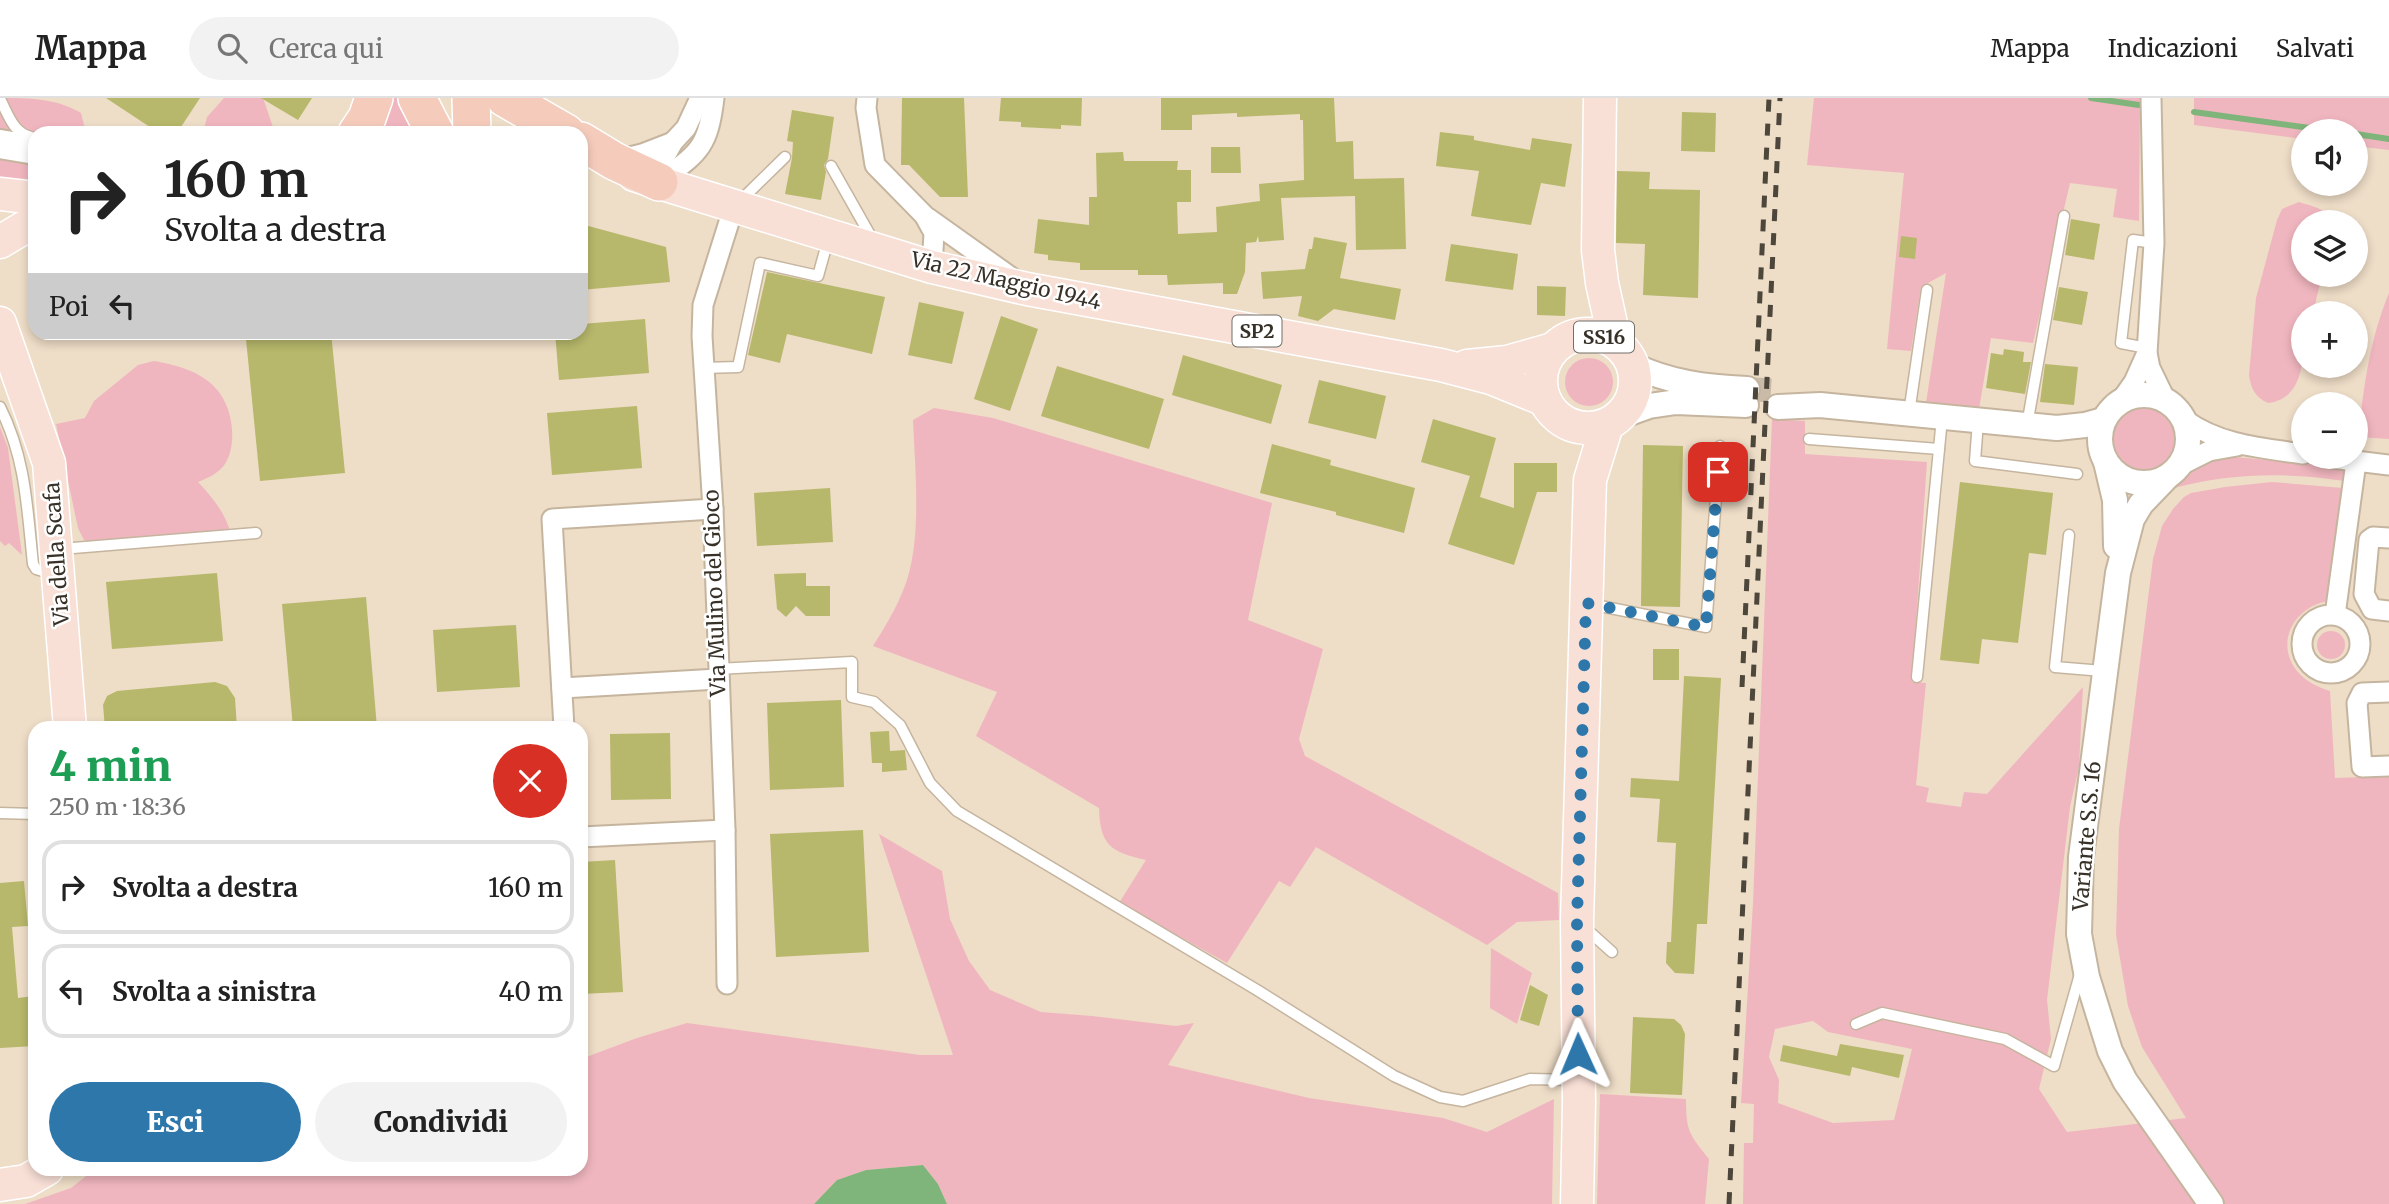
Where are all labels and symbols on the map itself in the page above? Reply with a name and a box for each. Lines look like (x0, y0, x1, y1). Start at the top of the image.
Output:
street label: Via 22 Maggio 1944 (907, 245, 1104, 316)
road number: SP2 (1232, 316, 1282, 346)
road number: SS16 (1574, 322, 1634, 353)
pin (1688, 442, 1748, 502)
street label: Via della Scafa (38, 481, 75, 628)
street label: Via Mulino del Gioco (697, 489, 732, 698)
street label: Variante S.S. 16 (2066, 760, 2106, 913)
position arrow (1541, 1017, 1615, 1091)

